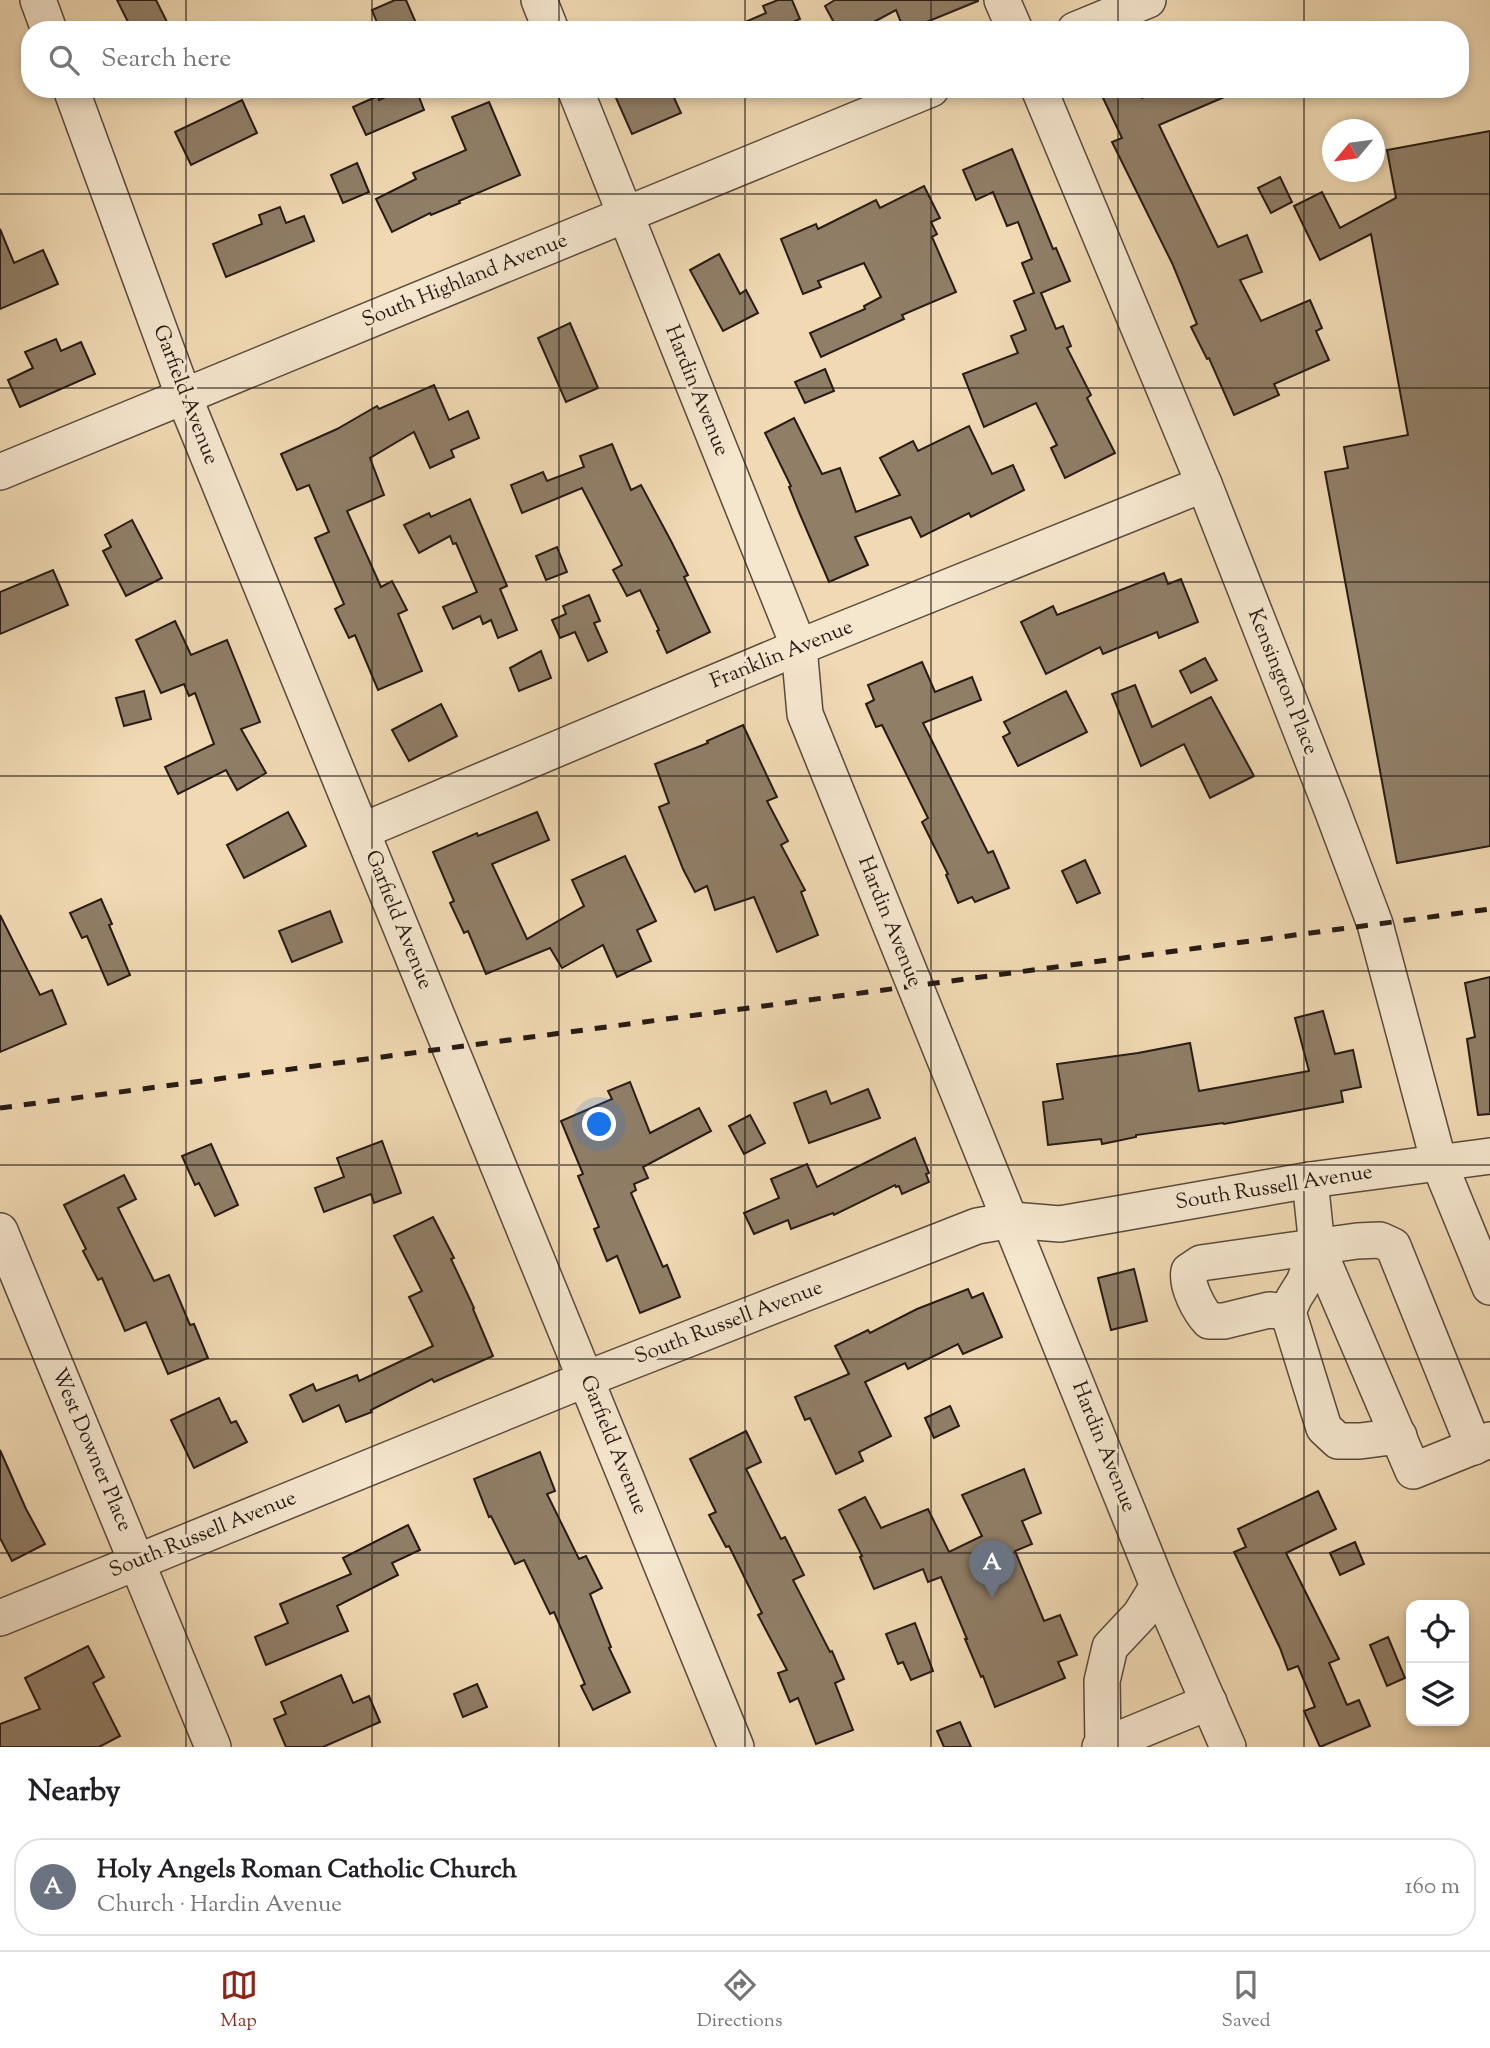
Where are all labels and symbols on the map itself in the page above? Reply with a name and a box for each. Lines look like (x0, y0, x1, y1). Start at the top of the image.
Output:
north arrow (1322, 119, 1385, 182)
street label: South Highland Avenue (358, 226, 572, 336)
street label: Garfield Avenue (145, 321, 225, 469)
street label: Hardin Avenue (656, 321, 736, 461)
street label: Kensington Place (1239, 604, 1325, 760)
street label: Franklin Avenue (706, 613, 858, 697)
street label: Garfield Avenue (356, 846, 440, 994)
street label: Hardin Avenue (849, 852, 929, 992)
your location (582, 1107, 616, 1141)
street label: South Russell Avenue (1173, 1158, 1375, 1218)
street label: South Russell Avenue (631, 1273, 827, 1373)
street label: West Downer Place (43, 1364, 139, 1536)
street label: Garfield Avenue (571, 1371, 655, 1519)
street label: Hardin Avenue (1063, 1377, 1143, 1517)
street label: South Russell Avenue (105, 1484, 301, 1586)
pin: A (969, 1540, 1015, 1598)

